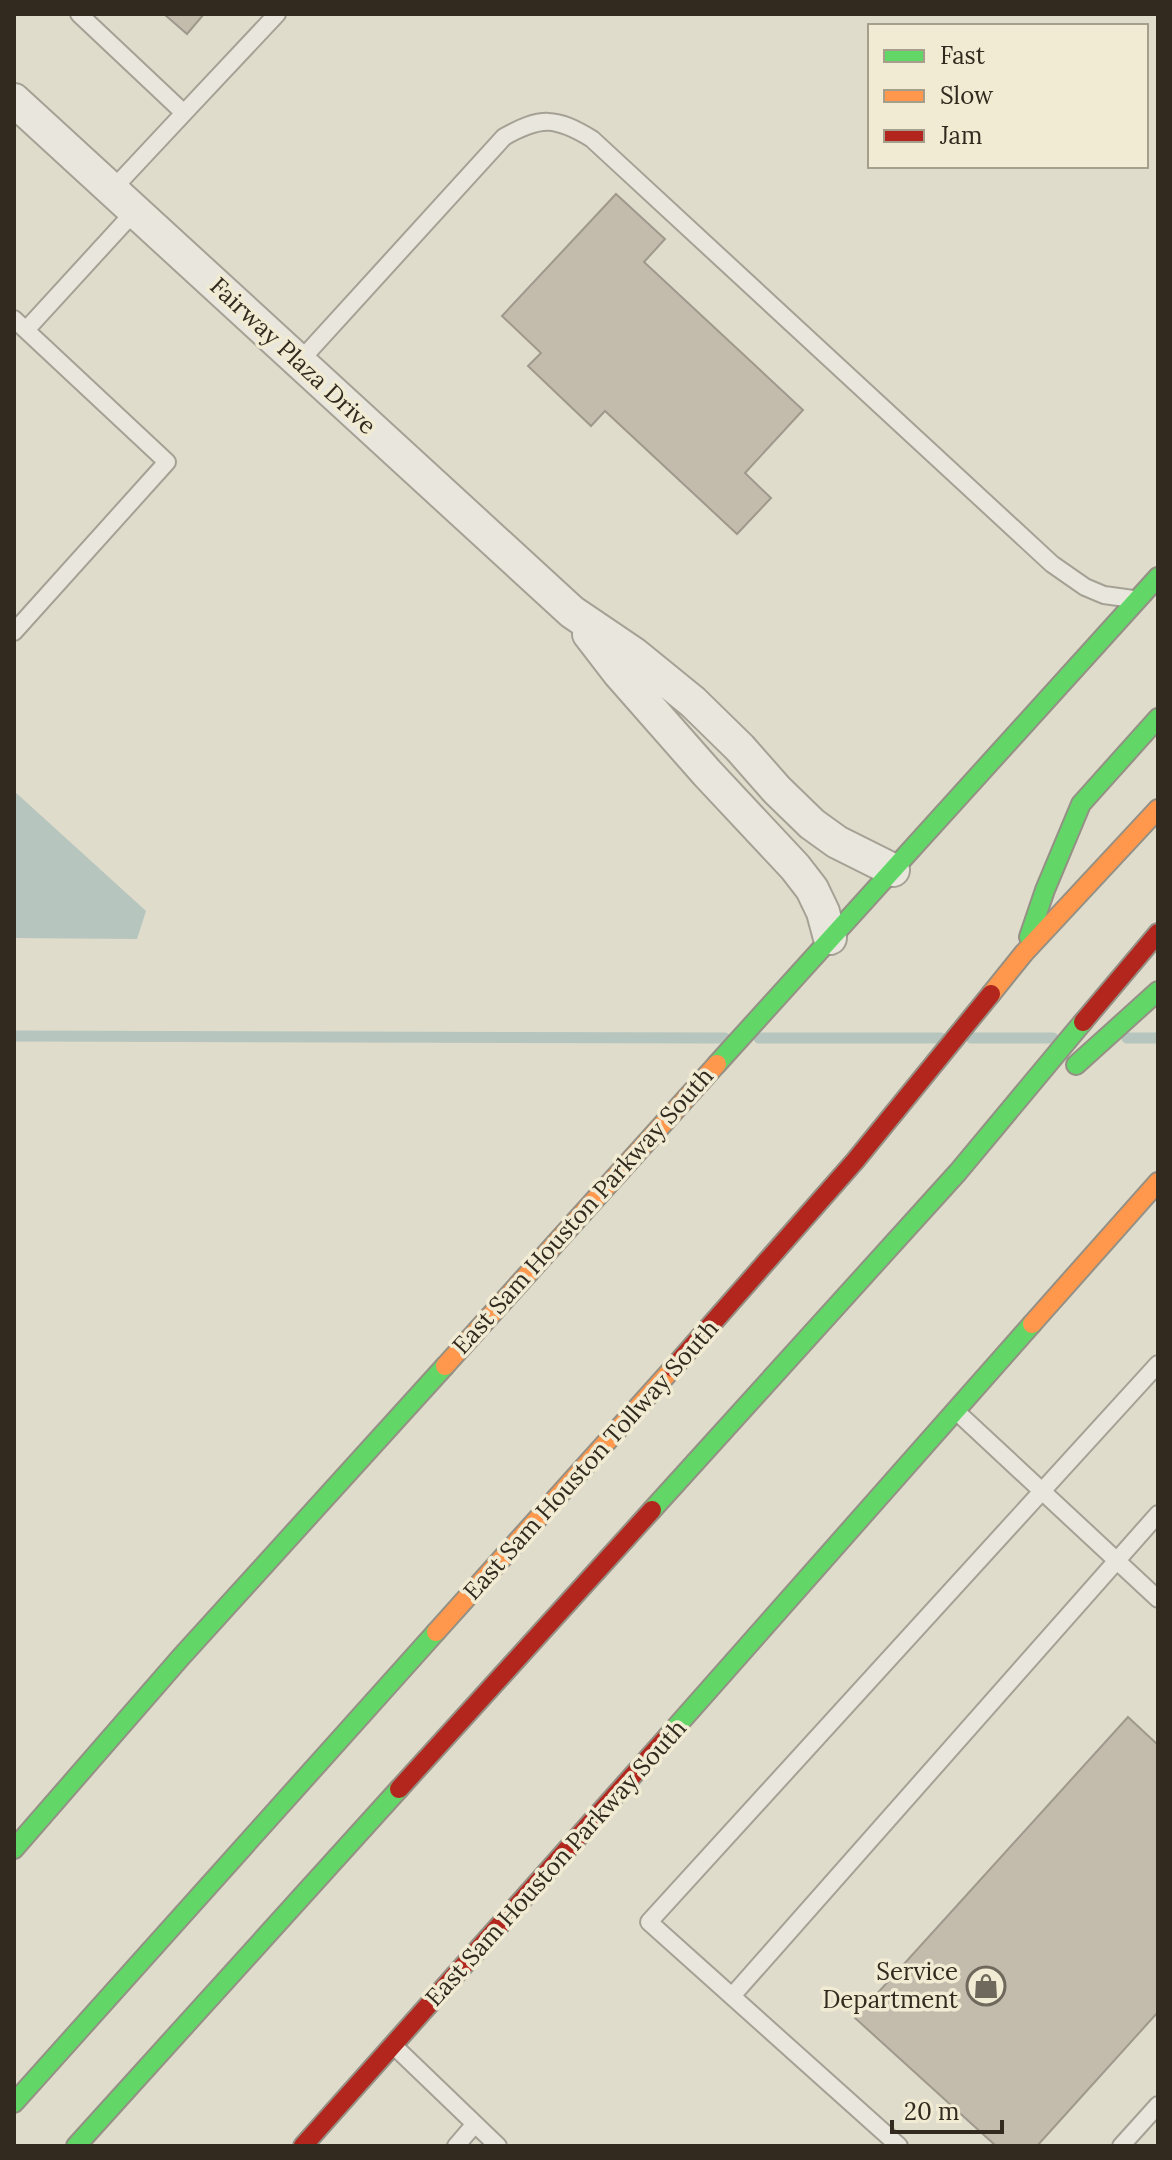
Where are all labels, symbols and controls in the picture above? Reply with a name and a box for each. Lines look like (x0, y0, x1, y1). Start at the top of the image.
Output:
legend (868, 24, 1148, 168)
text: Fast (940, 40, 986, 71)
text: Slow (940, 80, 994, 111)
text: Jam (939, 120, 982, 151)
street label: Fairway Plaza Drive (204, 271, 383, 441)
street label: East Sam Houston Parkway South (446, 1061, 720, 1361)
street label: East Sam Houston Tollway South (456, 1313, 725, 1606)
street label: East Sam Houston Parkway South (419, 1713, 693, 2013)
place label: Service Department (822, 1956, 959, 2015)
shop icon: Service Department (965, 1965, 1007, 2007)
scale bar (892, 2084, 1002, 2134)
text: 20 m (904, 2096, 960, 2127)

